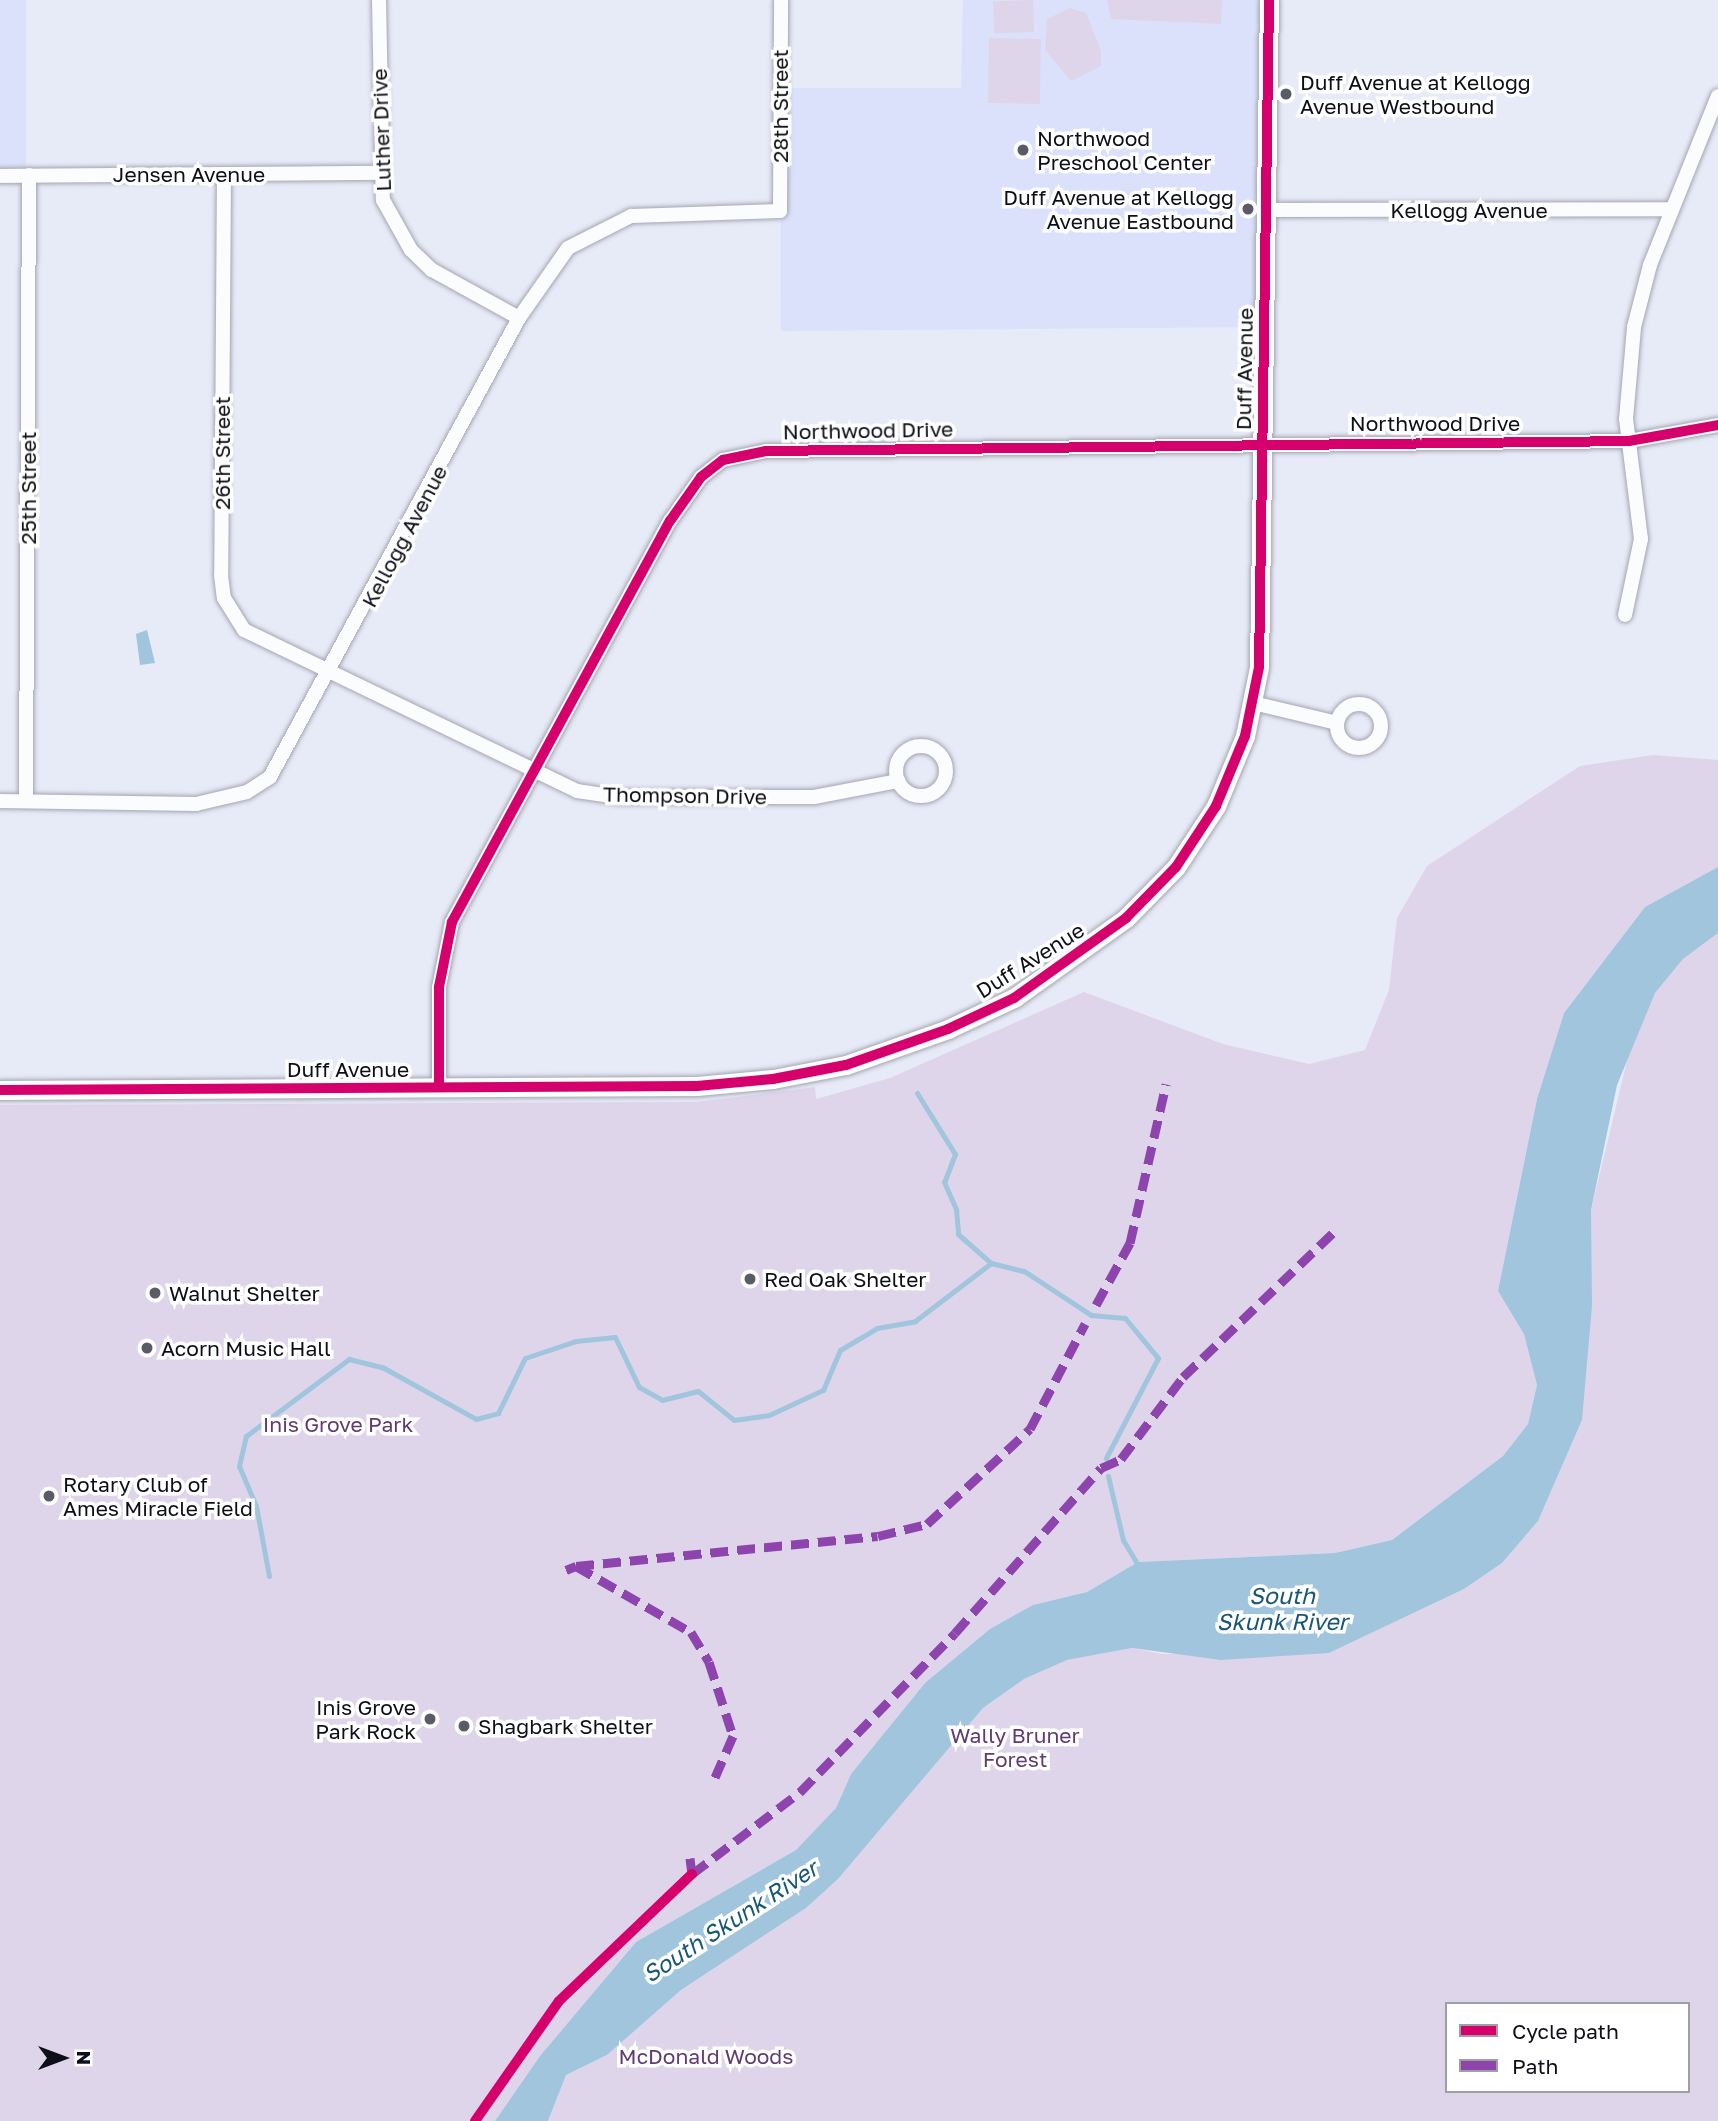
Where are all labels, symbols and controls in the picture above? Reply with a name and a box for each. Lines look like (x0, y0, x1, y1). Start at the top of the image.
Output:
street label: 28th Street (767, 49, 793, 163)
street label: Luther Drive (366, 68, 396, 192)
place label: Duff Avenue at Kellogg Avenue Westbound (1300, 69, 1531, 119)
marker: Duff Avenue at Kellogg Avenue Westbound (1278, 86, 1294, 102)
place label: Northwood Preschool Center (1037, 125, 1212, 175)
marker: Northwood Preschool Center (1015, 142, 1031, 158)
street label: Jensen Avenue (113, 161, 265, 187)
place label: Duff Avenue at Kellogg Avenue Eastbound (1003, 184, 1234, 234)
street label: Kellogg Avenue (1390, 197, 1548, 223)
marker: Duff Avenue at Kellogg Avenue Eastbound (1240, 201, 1256, 217)
street label: Duff Avenue (1230, 308, 1258, 430)
street label: 26th Street (209, 396, 235, 510)
street label: Northwood Drive (1350, 410, 1520, 436)
street label: Northwood Drive (783, 416, 953, 444)
street label: 25th Street (15, 431, 41, 545)
street label: Kellogg Avenue (356, 461, 452, 611)
street label: Thompson Drive (603, 781, 767, 809)
street label: Duff Avenue (971, 917, 1089, 1003)
street label: Duff Avenue (287, 1056, 409, 1082)
place label: Red Oak Shelter (764, 1266, 927, 1292)
marker: Red Oak Shelter (742, 1271, 758, 1287)
place label: Walnut Shelter (169, 1280, 320, 1306)
marker: Walnut Shelter (147, 1285, 163, 1301)
place label: Acorn Music Hall (161, 1335, 331, 1361)
marker: Acorn Music Hall (139, 1340, 155, 1356)
park label: Inis Grove Park (263, 1411, 413, 1437)
place label: Rotary Club of Ames Miracle Field (63, 1471, 253, 1521)
marker: Rotary Club of Ames Miracle Field (41, 1488, 57, 1504)
water label: South Skunk River (1216, 1581, 1348, 1635)
place label: Inis Grove Park Rock (315, 1694, 416, 1744)
marker: Inis Grove Park Rock (422, 1711, 438, 1727)
place label: Shagbark Shelter (478, 1713, 653, 1739)
marker: Shagbark Shelter (456, 1718, 472, 1734)
park label: Wally Bruner Forest (950, 1722, 1080, 1772)
water label: South Skunk River (638, 1854, 822, 1988)
legend (1445, 2002, 1690, 2093)
text: Cycle path (1512, 2018, 1619, 2044)
north arrow (28, 2023, 98, 2093)
park label: McDonald Woods (619, 2043, 793, 2069)
text: N (73, 2051, 96, 2065)
text: Path (1512, 2053, 1559, 2079)

